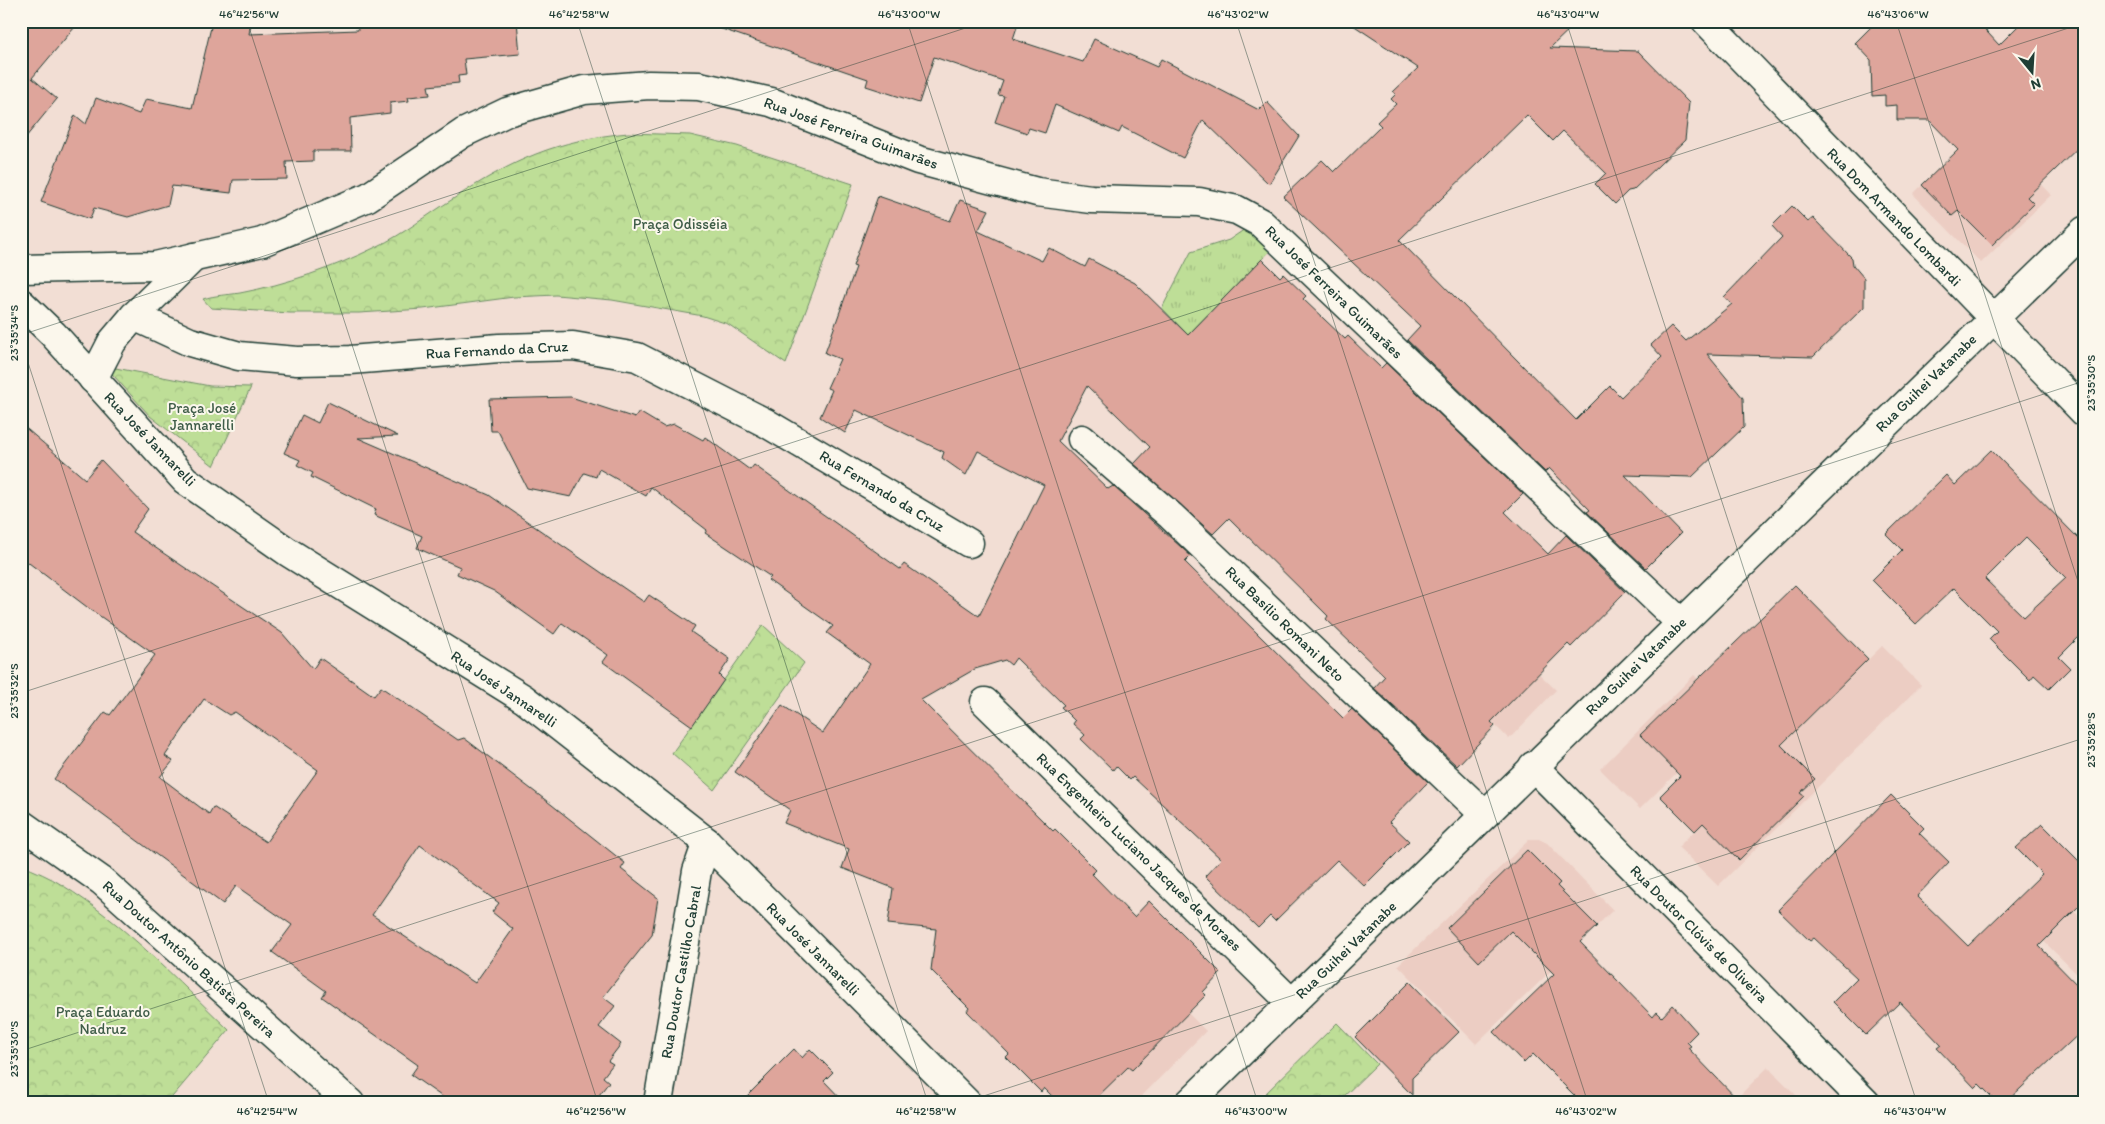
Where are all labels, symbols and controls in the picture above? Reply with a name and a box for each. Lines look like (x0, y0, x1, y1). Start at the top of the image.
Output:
text: 46°42'56"W (219, 7, 279, 21)
text: 46°42'58"W (549, 7, 609, 21)
text: 46°43'00"W (878, 7, 940, 21)
text: 46°43'02"W (1207, 7, 1269, 21)
text: 46°43'04"W (1537, 7, 1599, 21)
text: 46°43'06"W (1867, 7, 1929, 21)
north arrow (2008, 48, 2058, 98)
text: N (2029, 74, 2043, 93)
street label: Rua José Ferreira Guimarães (761, 93, 941, 173)
street label: Rua Dom Armando Lombardi (1823, 144, 1965, 290)
park label: Praça Odisséia (633, 215, 728, 233)
street label: Rua José Ferreira Guimarães (1262, 222, 1407, 363)
text: 23°35'34"S (7, 305, 21, 361)
street label: Rua Guihei Vatanabe (1872, 330, 1980, 436)
street label: Rua Fernando da Cruz (425, 337, 569, 363)
text: 23°35'30"S (2084, 354, 2098, 411)
street label: Rua José Jannarelli (100, 388, 200, 490)
park label: Praça José Jannarelli (168, 399, 236, 434)
street label: Rua Fernando da Cruz (816, 447, 948, 535)
street label: Rua Basílio Romani Neto (1222, 562, 1348, 686)
street label: Rua Guihei Vatanabe (1582, 613, 1690, 719)
street label: Rua José Jannarelli (447, 647, 561, 731)
text: 23°35'32"S (7, 663, 21, 719)
text: 23°35'28"S (2084, 712, 2098, 768)
street label: Rua Engenheiro Luciano Jacques de Moraes (1033, 749, 1245, 955)
street label: Rua Doutor Clóvis de Oliveira (1626, 861, 1772, 1007)
street label: Rua Doutor Antônio Batista Pereira (99, 877, 279, 1042)
street label: Rua Doutor Castilho Cabral (657, 883, 705, 1060)
street label: Rua Guihei Vatanabe (1292, 897, 1400, 1003)
street label: Rua José Jannarelli (763, 899, 863, 999)
park label: Praça Eduardo Nadruz (56, 1003, 150, 1038)
text: 23°35'30"S (7, 1020, 21, 1077)
text: 46°42'54"W (236, 1104, 298, 1118)
text: 46°42'56"W (566, 1104, 626, 1118)
text: 46°42'58"W (896, 1104, 956, 1118)
text: 46°43'00"W (1225, 1104, 1287, 1118)
text: 46°43'02"W (1555, 1104, 1617, 1118)
text: 46°43'04"W (1884, 1104, 1946, 1118)

